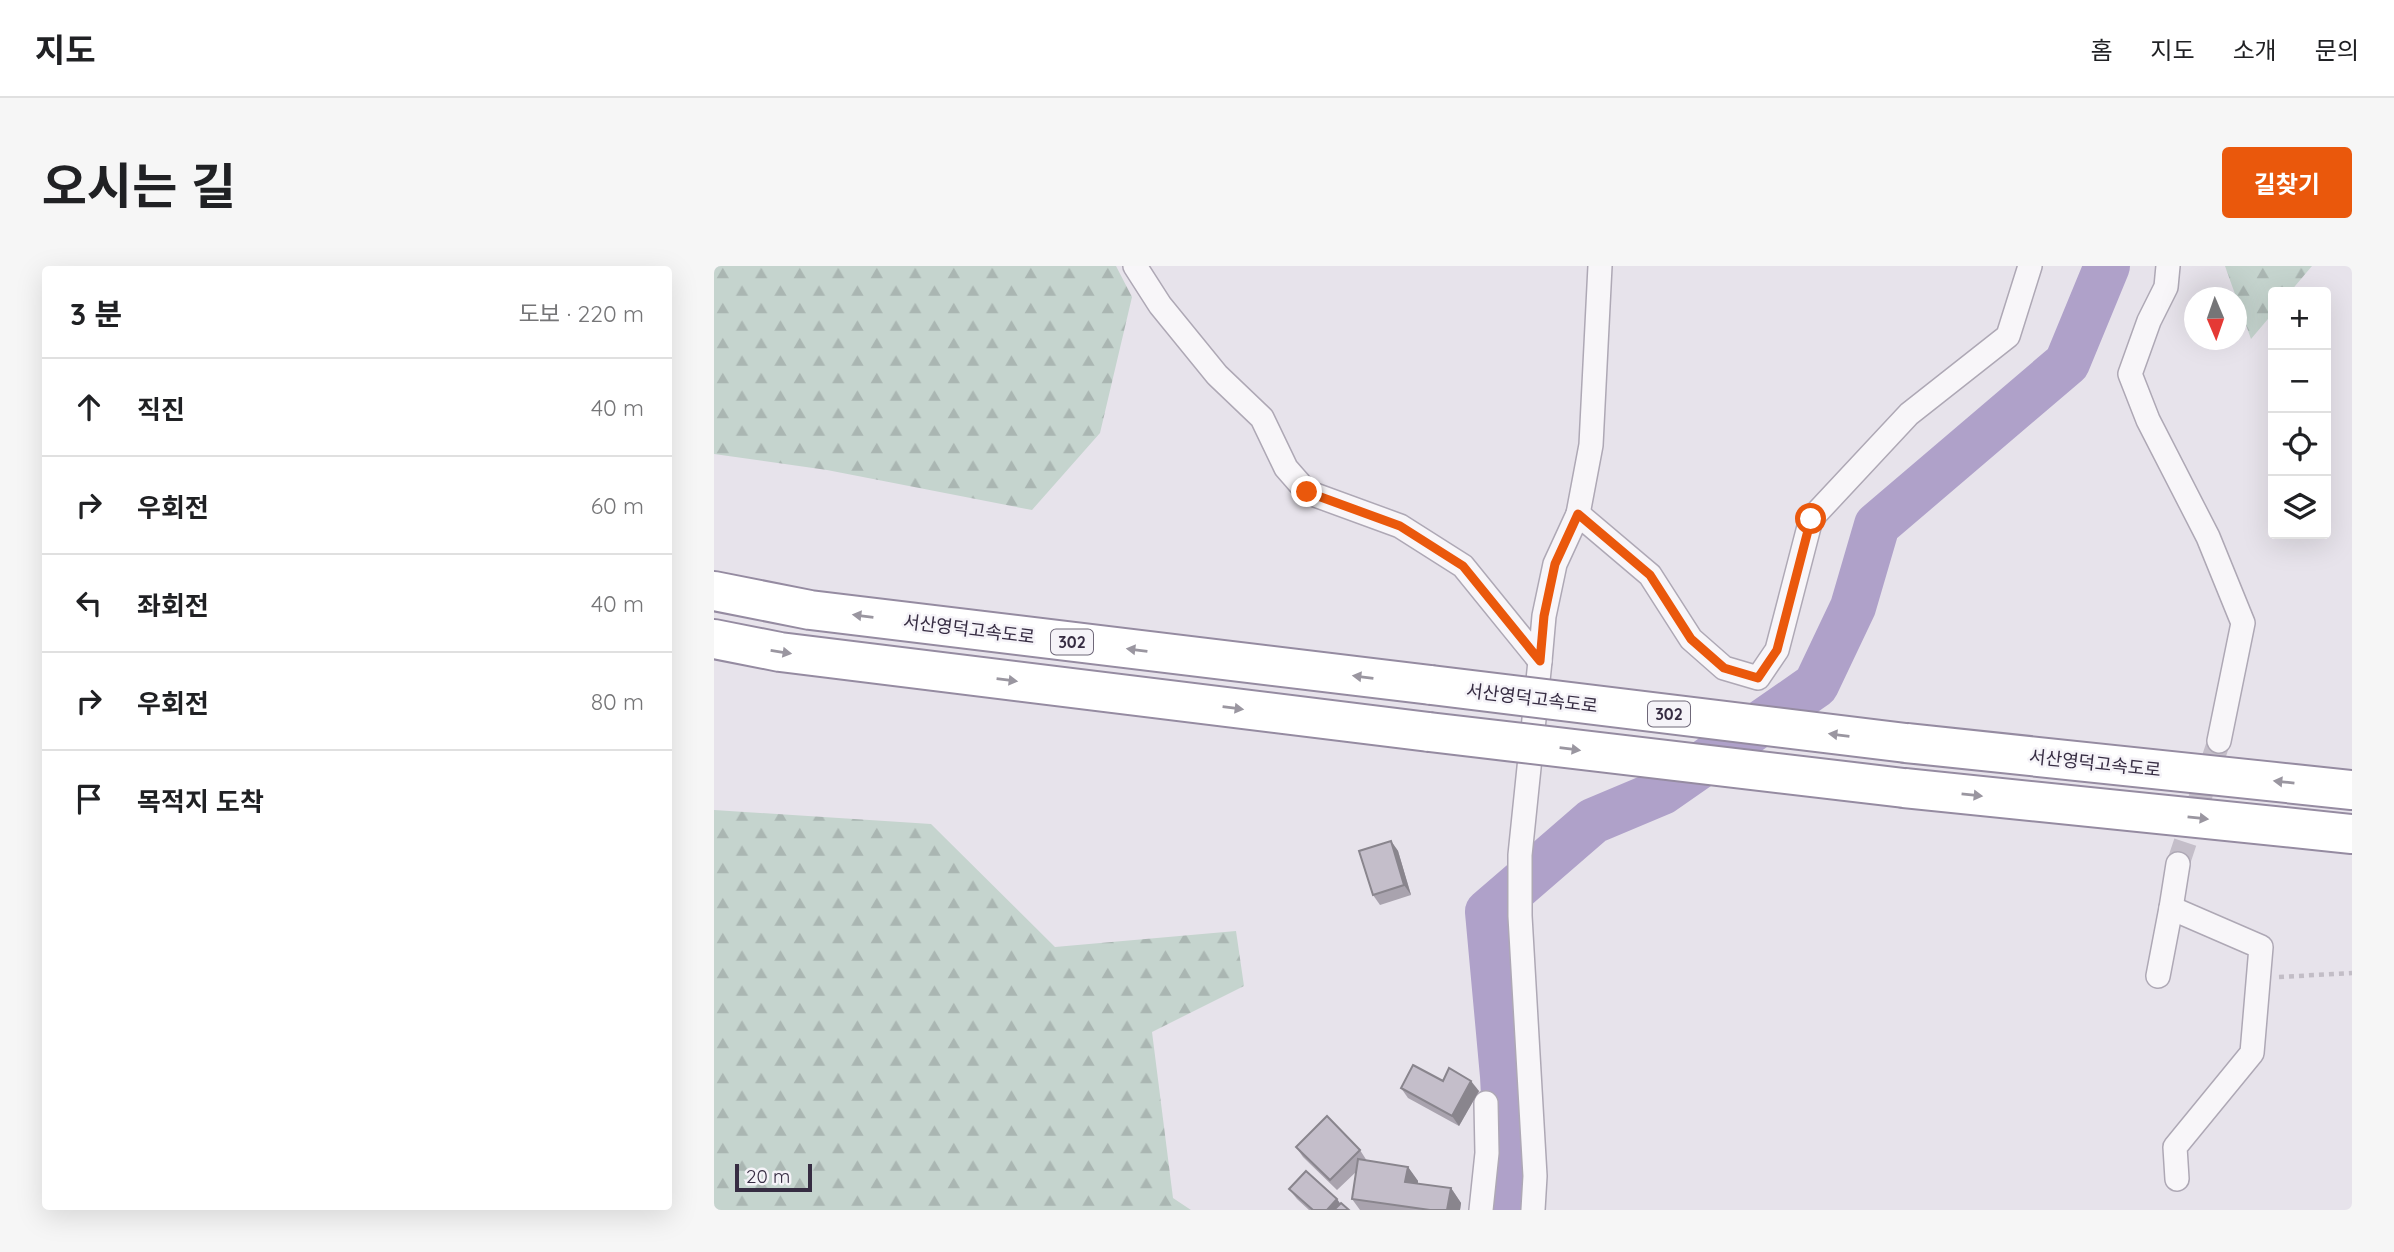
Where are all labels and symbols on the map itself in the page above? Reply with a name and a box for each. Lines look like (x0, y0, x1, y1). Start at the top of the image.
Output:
north arrow (2184, 287, 2247, 350)
route end (1291, 476, 1322, 507)
route start (1795, 503, 1826, 534)
street label: 서산영덕고속도로 (902, 610, 1036, 648)
one-way arrow (852, 611, 874, 622)
road number: 302 (1051, 630, 1093, 654)
one-way arrow (1126, 644, 1148, 655)
one-way arrow (770, 647, 792, 658)
one-way arrow (1352, 672, 1374, 683)
one-way arrow (996, 675, 1018, 686)
street label: 서산영덕고속도로 (1465, 679, 1599, 717)
one-way arrow (1222, 702, 1244, 713)
road number: 302 (1648, 702, 1690, 727)
one-way arrow (1827, 730, 1849, 741)
one-way arrow (1559, 743, 1581, 754)
street label: 서산영덕고속도로 (2028, 745, 2162, 781)
one-way arrow (2273, 777, 2295, 788)
one-way arrow (1961, 790, 1983, 801)
one-way arrow (2187, 813, 2209, 824)
scale bar (735, 1161, 812, 1193)

